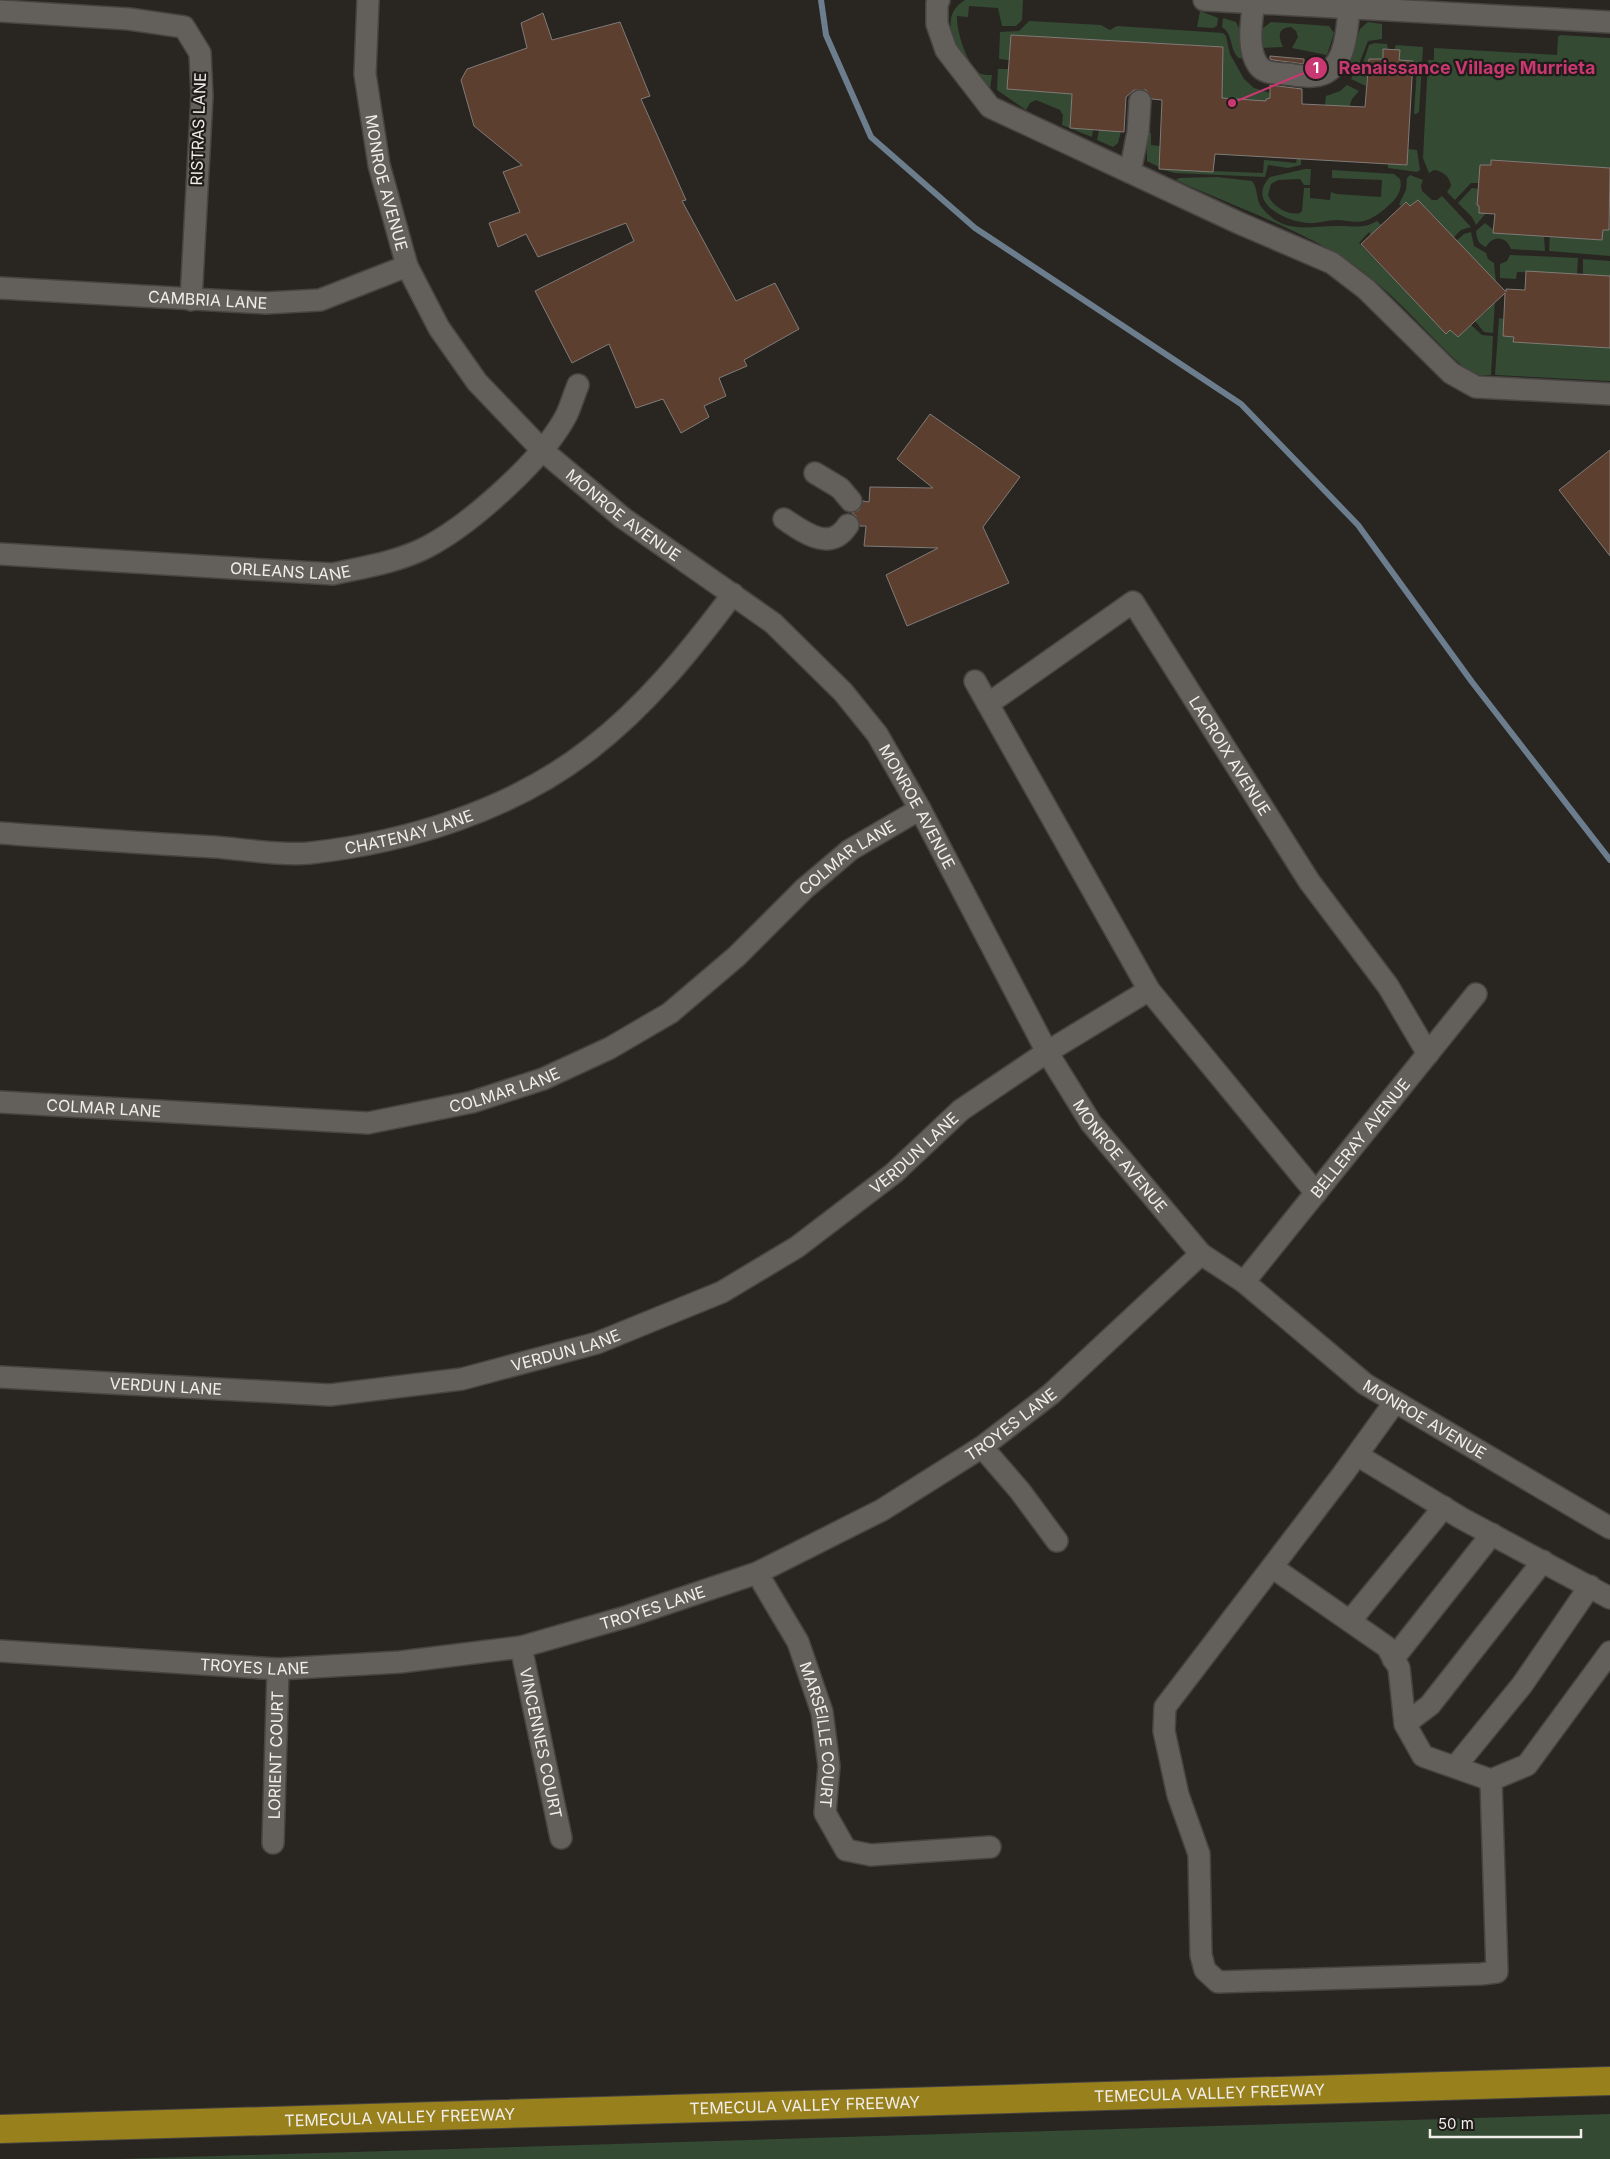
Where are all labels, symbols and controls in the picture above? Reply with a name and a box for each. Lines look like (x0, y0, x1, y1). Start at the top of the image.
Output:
callout: Renaissance Village Murrieta (1304, 51, 1605, 84)
text: Renaissance Village Murrieta (1339, 57, 1595, 78)
text: 1 (1313, 58, 1319, 77)
street label: RISTRAS LANE (186, 72, 210, 186)
street label: MONROE AVENUE (361, 113, 412, 253)
street label: CAMBRIA LANE (148, 286, 268, 313)
street label: MONROE AVENUE (562, 464, 685, 565)
street label: ORLEANS LANE (230, 558, 352, 585)
street label: LACROIX AVENUE (1185, 692, 1275, 819)
street label: MONROE AVENUE (875, 740, 960, 872)
street label: CHATENAY LANE (343, 805, 476, 858)
street label: COLMAR LANE (795, 816, 899, 899)
street label: COLMAR LANE (447, 1063, 563, 1116)
street label: BELLERAY AVENUE (1306, 1074, 1414, 1202)
street label: COLMAR LANE (46, 1095, 162, 1121)
street label: MONROE AVENUE (1069, 1096, 1172, 1216)
street label: VERDUN LANE (866, 1108, 963, 1198)
street label: VERDUN LANE (509, 1325, 623, 1375)
street label: VERDUN LANE (109, 1373, 223, 1399)
street label: MONROE AVENUE (1359, 1375, 1490, 1463)
street label: TROYES LANE (961, 1383, 1061, 1465)
street label: TROYES LANE (598, 1581, 708, 1634)
street label: TROYES LANE (199, 1654, 310, 1679)
street label: MARSEILLE COURT (795, 1659, 839, 1808)
street label: VINCENNES COURT (516, 1666, 567, 1820)
street label: LORIENT COURT (264, 1691, 287, 1819)
street label: TEMECULA VALLEY FREEWAY (1094, 2080, 1325, 2106)
street label: TEMECULA VALLEY FREEWAY (689, 2092, 920, 2118)
street label: TEMECULA VALLEY FREEWAY (284, 2104, 516, 2131)
scale bar (1430, 2106, 1581, 2138)
text: 50 m (1438, 2114, 1474, 2133)

